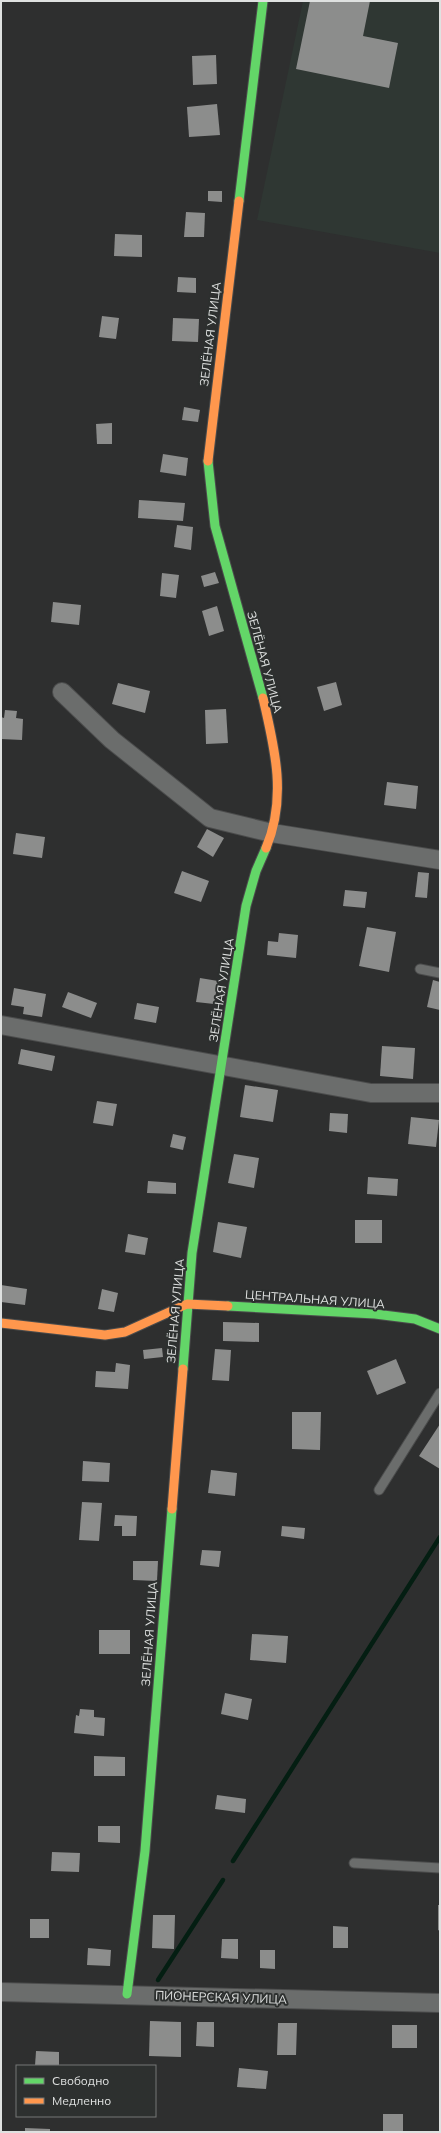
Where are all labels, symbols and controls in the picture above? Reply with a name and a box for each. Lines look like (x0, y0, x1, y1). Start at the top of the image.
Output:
street label: ЗЕЛЁНАЯ УЛИЦА (196, 281, 224, 387)
street label: ЗЕЛЁНАЯ УЛИЦА (244, 609, 286, 715)
street label: ЗЕЛЁНАЯ УЛИЦА (205, 937, 237, 1043)
street label: ЗЕЛЁНАЯ УЛИЦА (163, 1258, 187, 1364)
street label: ЦЕНТРАЛЬНАЯ УЛИЦА (245, 1287, 386, 1311)
street label: ЗЕЛЁНАЯ УЛИЦА (138, 1581, 160, 1687)
street label: ПИОНЕРСКАЯ УЛИЦА (155, 1987, 287, 2007)
legend (16, 2065, 156, 2117)
text: Свободно (52, 2073, 109, 2088)
text: Медленно (52, 2093, 111, 2108)

